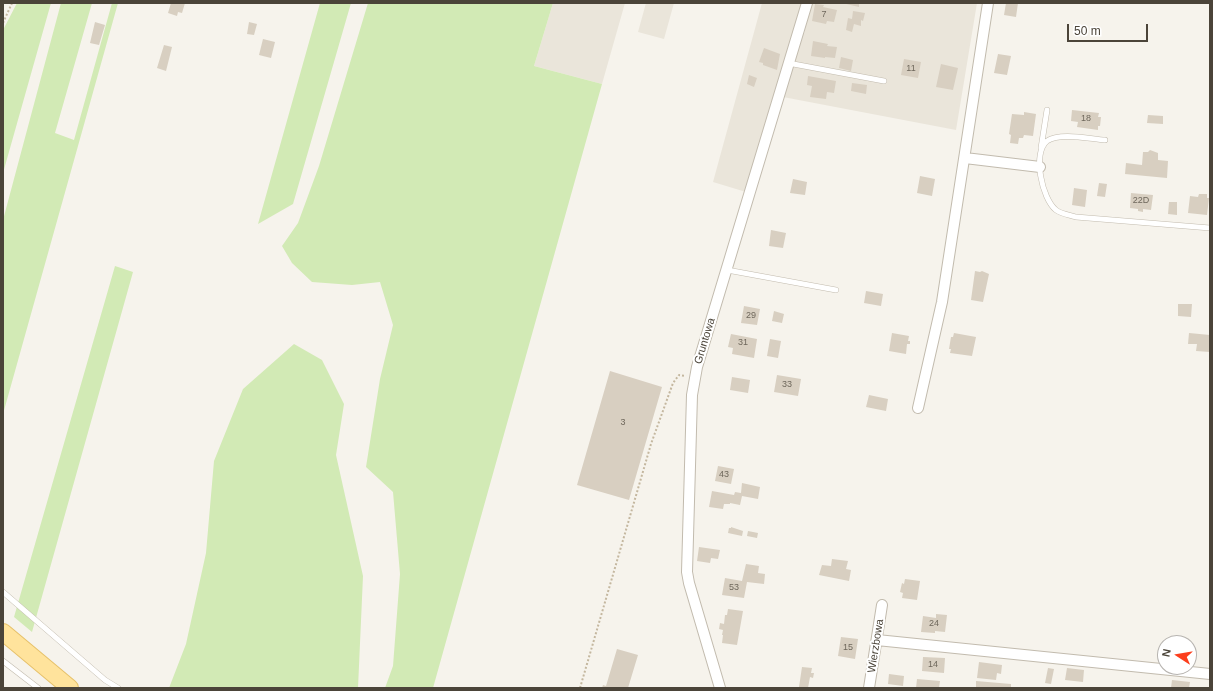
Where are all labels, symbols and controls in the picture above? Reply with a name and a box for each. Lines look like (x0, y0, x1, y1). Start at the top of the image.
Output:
house number: 7 (821, 10, 827, 20)
scale bar (1069, 16, 1150, 42)
text: 50 m (1074, 24, 1101, 38)
house number: 11 (906, 64, 916, 74)
house number: 18 (1081, 114, 1091, 124)
house number: 22D (1133, 196, 1149, 206)
house number: 29 (746, 311, 756, 321)
street label: Gruntowa (692, 316, 718, 366)
house number: 31 (738, 338, 748, 348)
house number: 33 (782, 380, 792, 390)
house number: 3 (620, 418, 626, 428)
house number: 43 (719, 470, 729, 480)
house number: 53 (729, 583, 739, 593)
street label: Wierzbowa (865, 618, 887, 674)
house number: 24 (929, 619, 939, 629)
north arrow (1157, 635, 1197, 675)
house number: 15 (843, 643, 853, 653)
text: N (1160, 648, 1173, 658)
house number: 14 (928, 660, 938, 670)

